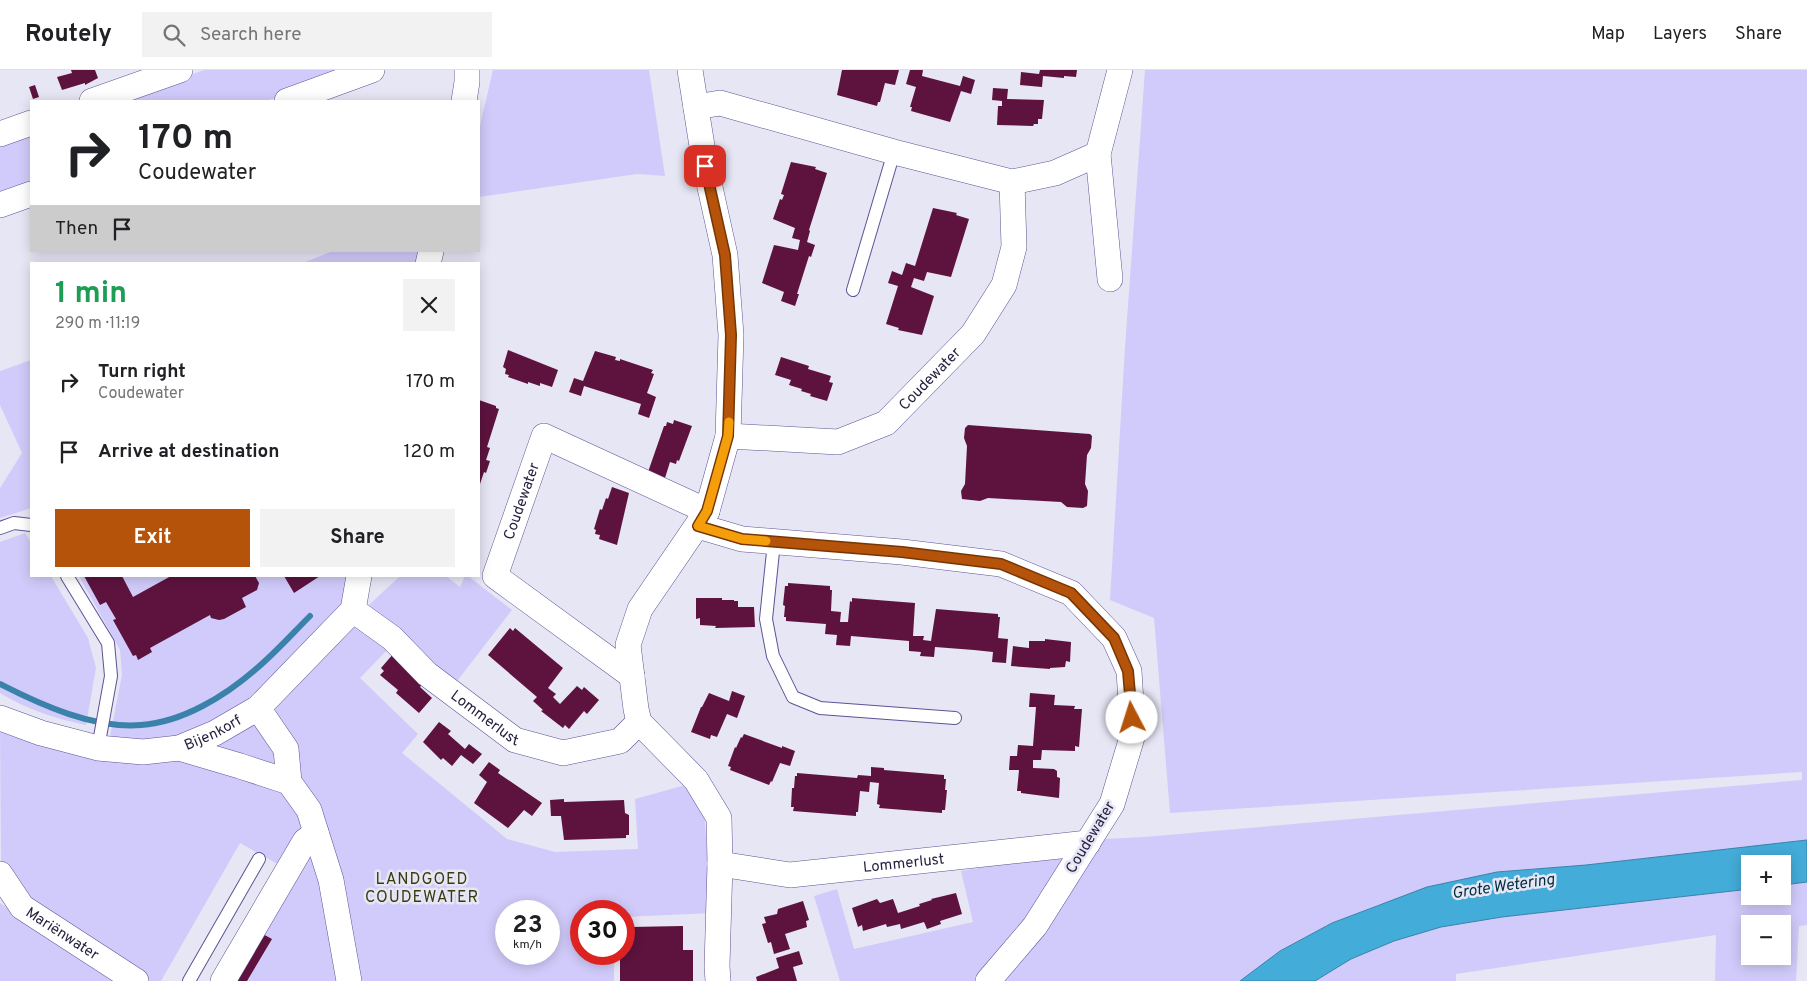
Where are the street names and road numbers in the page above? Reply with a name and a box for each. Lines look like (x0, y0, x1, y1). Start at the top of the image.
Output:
street label: Coudewater (896, 344, 966, 415)
street label: Coudewater (500, 460, 545, 543)
street label: Lommerlust (446, 687, 520, 752)
street label: Bijenkorf (182, 712, 245, 756)
street label: Coudewater (1062, 798, 1120, 877)
street label: Lommerlust (862, 851, 945, 878)
street label: Mariënwater (22, 904, 102, 965)

